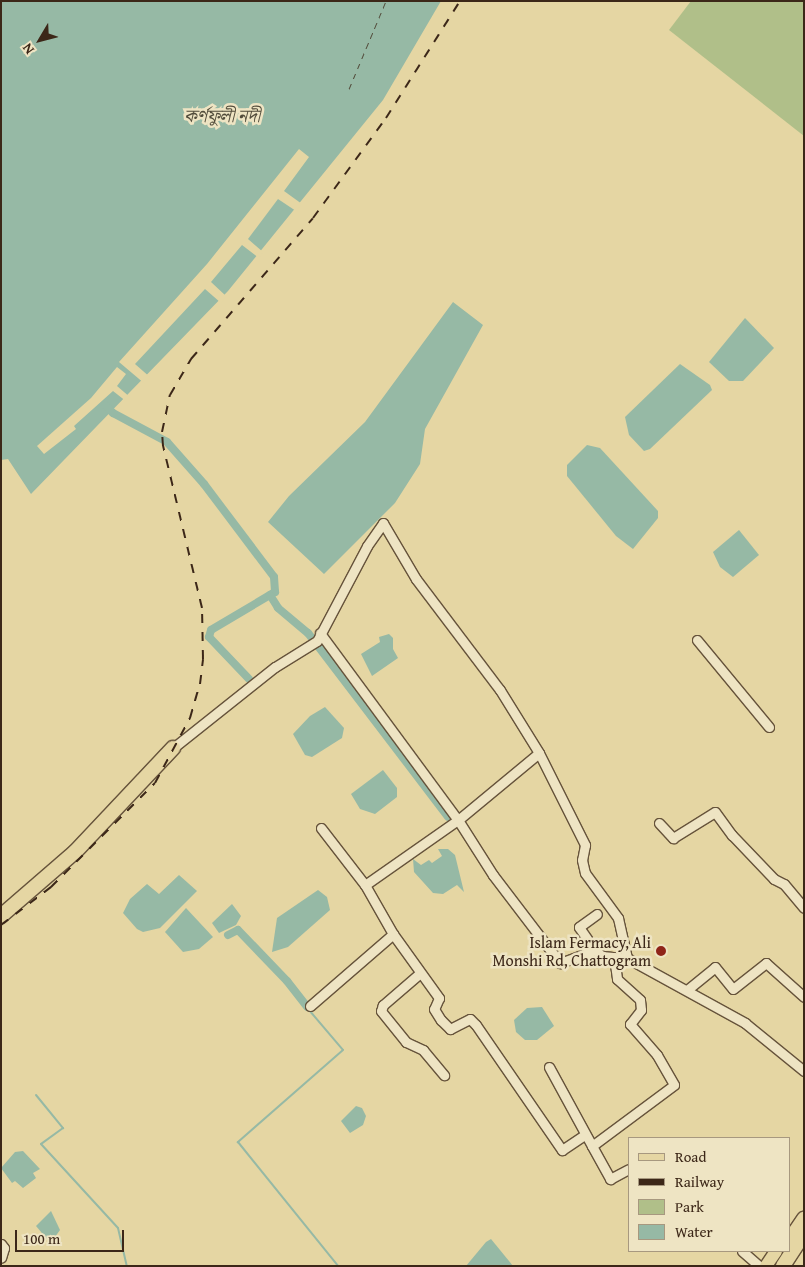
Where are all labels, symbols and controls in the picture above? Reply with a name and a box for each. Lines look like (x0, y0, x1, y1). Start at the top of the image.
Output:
north arrow (15, 15, 65, 65)
text: N (17, 39, 39, 59)
water label: কর্ণফুলী নদী (184, 105, 260, 127)
place label: Islam Fermacy, Ali Monshi Rd, Chattogram (492, 932, 651, 970)
marker: Islam Fermacy, Ali Monshi Rd, Chattogram (655, 945, 667, 957)
legend (628, 1137, 790, 1252)
text: Road (675, 1146, 706, 1167)
text: Railway (675, 1171, 724, 1192)
text: Park (675, 1196, 704, 1217)
scale bar (18, 1220, 126, 1252)
text: Water (675, 1221, 713, 1242)
text: 100 m (23, 1228, 60, 1249)

